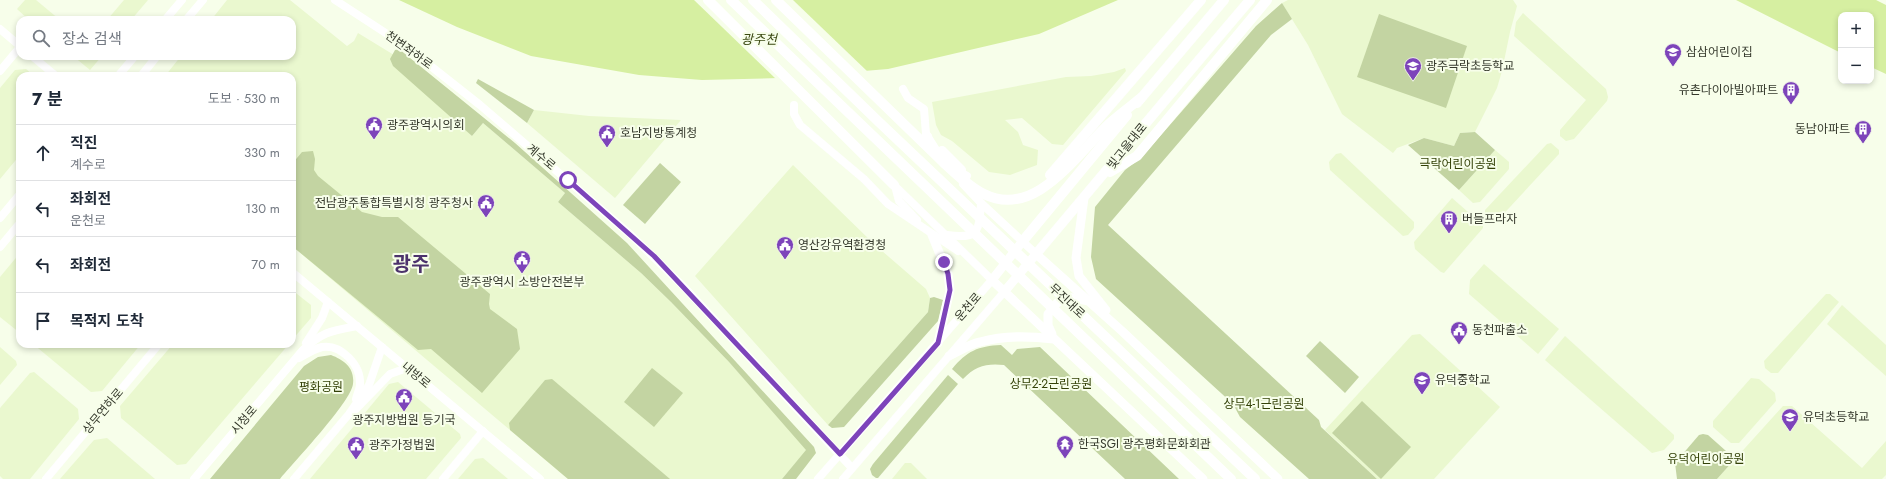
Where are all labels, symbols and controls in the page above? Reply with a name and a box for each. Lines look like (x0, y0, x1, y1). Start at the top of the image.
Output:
map controls (1838, 12, 1874, 84)
button: + (1838, 12, 1874, 48)
search box (16, 16, 296, 60)
street label: 천변좌하로 (381, 26, 437, 74)
icon: search (30, 27, 52, 49)
text: 장소 검색 (62, 28, 122, 50)
water label: 광주천 (741, 30, 778, 49)
school or university icon: 삼삼어린이집 (1663, 42, 1683, 67)
place label: 삼삼어린이집 (1686, 43, 1752, 61)
button: − (1838, 48, 1874, 84)
school or university icon: 광주극락초등학교 (1403, 56, 1423, 81)
place label: 광주극락초등학교 (1426, 57, 1514, 75)
building icon: 유촌다이아빌아파트 (1781, 80, 1801, 105)
place label: 유촌다이아빌아파트 (1679, 81, 1778, 99)
text: 7 분 (32, 87, 63, 111)
text: 도보 · 530 m (208, 89, 280, 108)
public building icon: 광주광역시의회 (364, 115, 384, 140)
place label: 광주광역시의회 (387, 116, 464, 134)
street label: 빛고을대로 (1103, 119, 1151, 173)
building icon: 동남아파트 (1853, 119, 1873, 144)
place label: 동남아파트 (1795, 120, 1850, 138)
public building icon: 호남지방통계청 (597, 123, 617, 148)
place label: 호남지방통계청 (620, 124, 697, 142)
text: 직진 (70, 132, 98, 154)
street label: 계수로 (523, 139, 559, 175)
icon: ahead (32, 142, 54, 164)
text: 330 m (244, 143, 280, 162)
text: 계수로 (70, 155, 106, 174)
park label: 극락어린이공원 (1419, 155, 1497, 173)
route start (559, 171, 577, 189)
text: 좌회전 (70, 188, 111, 210)
public building icon: 전남광주통합특별시청 광주청사 (476, 193, 496, 218)
place label: 전남광주통합특별시청 광주청사 (315, 194, 473, 212)
icon: left (32, 198, 54, 220)
text: 130 m (245, 199, 280, 218)
building icon: 버들프라자 (1439, 209, 1459, 234)
place label: 버들프라자 (1462, 210, 1517, 228)
text: 운천로 (70, 211, 106, 230)
public building icon: 영산강유역환경청 (775, 235, 795, 260)
place label: 영산강유역환경청 (798, 236, 886, 254)
public building icon: 광주광역시 소방안전본부 (512, 249, 532, 274)
district label: 광주 (393, 250, 429, 279)
route end (935, 253, 953, 271)
icon: left (32, 254, 54, 276)
text: 좌회전 (70, 254, 111, 276)
text: 70 m (251, 255, 280, 274)
place label: 광주광역시 소방안전본부 (459, 273, 585, 291)
street label: 무진대로 (1045, 279, 1089, 323)
street label: 운천로 (950, 289, 986, 325)
icon: arrive (32, 310, 54, 332)
text: 목적지 도착 (70, 310, 144, 332)
public building icon: 동천파출소 (1449, 320, 1469, 345)
place label: 동천파출소 (1472, 321, 1527, 339)
street label: 내방로 (398, 357, 434, 393)
school or university icon: 유덕중학교 (1412, 370, 1432, 395)
place label: 유덕중학교 (1435, 371, 1490, 389)
park label: 상무2-2근린공원 (1010, 375, 1092, 393)
park label: 평화공원 (299, 378, 343, 396)
street label: 상무연하로 (78, 384, 128, 438)
public building icon: 광주지방법원 등기국 (394, 387, 414, 412)
park label: 상무4-1근린공원 (1223, 395, 1305, 413)
street label: 시청로 (226, 402, 262, 438)
school or university icon: 유덕초등학교 (1780, 407, 1800, 432)
place label: 유덕초등학교 (1803, 408, 1869, 426)
place label: 광주지방법원 등기국 (353, 411, 455, 429)
temple icon: 한국SGI 광주평화문화회관 (1055, 434, 1075, 459)
public building icon: 광주가정법원 (346, 435, 366, 460)
place label: 한국SGI 광주평화문화회관 (1078, 435, 1211, 453)
place label: 광주가정법원 (369, 436, 435, 454)
park label: 유덕어린이공원 (1667, 450, 1745, 468)

